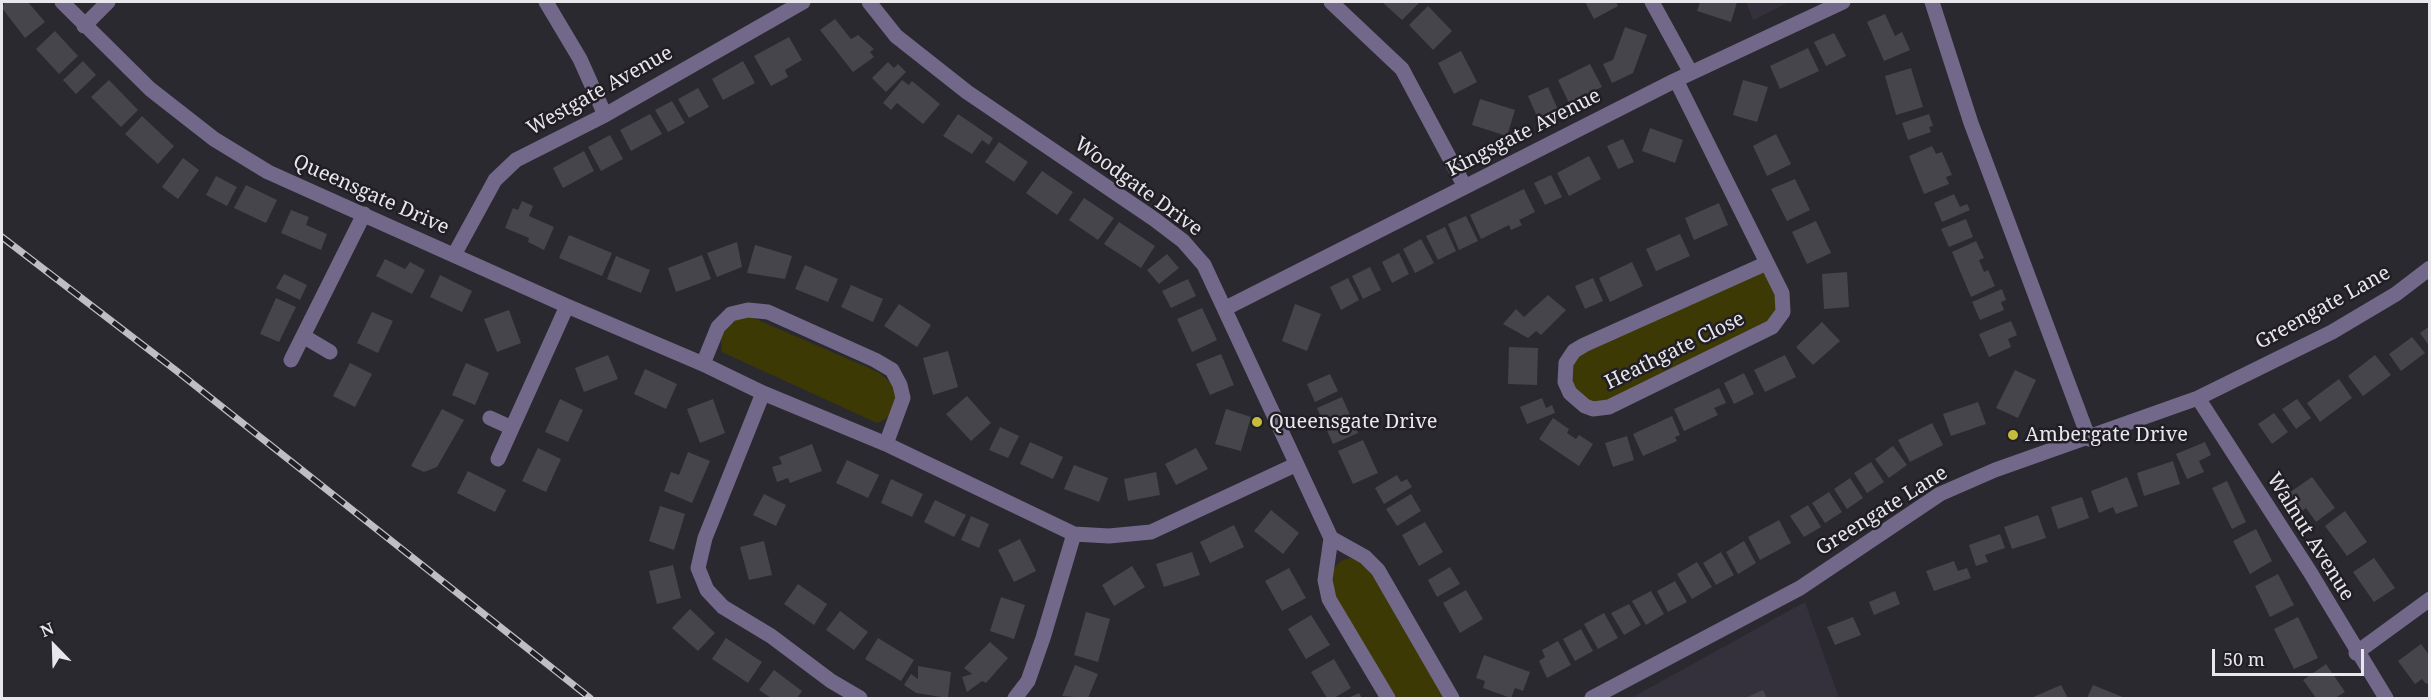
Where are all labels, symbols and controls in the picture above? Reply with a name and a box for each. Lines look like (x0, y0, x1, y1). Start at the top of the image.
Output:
street label: Westgate Avenue (523, 41, 677, 141)
street label: Kingsgate Avenue (1443, 84, 1605, 182)
street label: Woodgate Drive (1069, 132, 1207, 242)
street label: Queensgate Drive (289, 150, 453, 240)
street label: Greengate Lane (2251, 261, 2395, 355)
street label: Heathgate Close (1601, 307, 1749, 395)
place label: Queensgate Drive (1269, 410, 1437, 434)
marker: Queensgate Drive (1250, 415, 1264, 429)
place label: Ambergate Drive (2025, 423, 2188, 447)
marker: Ambergate Drive (2006, 428, 2020, 442)
street label: Greengate Lane (1812, 461, 1952, 561)
street label: Walnut Avenue (2261, 469, 2359, 605)
north arrow (24, 616, 84, 676)
text: N (37, 617, 57, 642)
scale bar (2215, 637, 2366, 675)
text: 50 m (2223, 647, 2265, 671)

